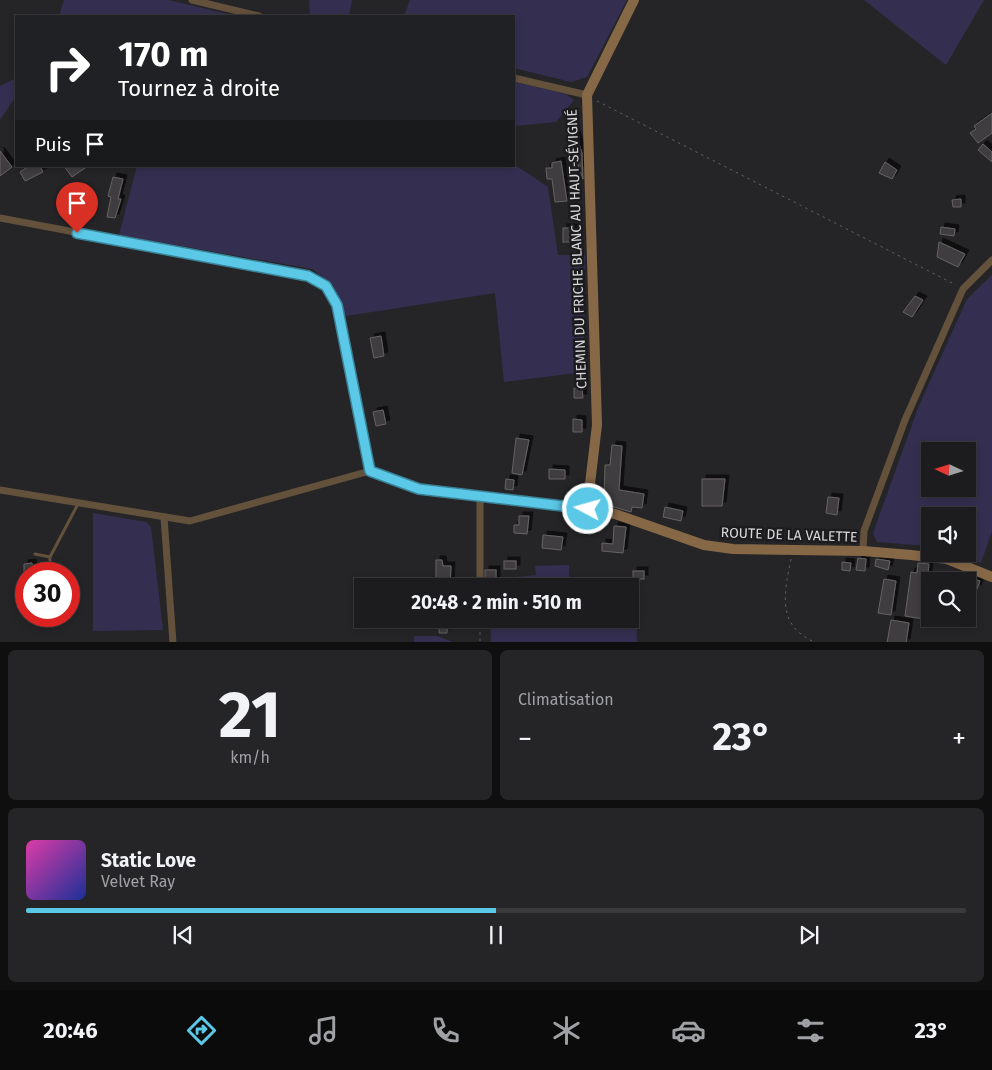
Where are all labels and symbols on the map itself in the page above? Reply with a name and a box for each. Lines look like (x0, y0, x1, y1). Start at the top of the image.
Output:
street label: CHEMIN DU FRICHE BLANC AU HAUT-SÉVIGNÉ (563, 109, 590, 389)
pin (56, 182, 98, 233)
north arrow (921, 442, 976, 498)
position arrow (561, 482, 613, 534)
street label: ROUTE DE LA VALETTE (720, 524, 858, 546)
speed limit sign: 30 (15, 562, 80, 627)

